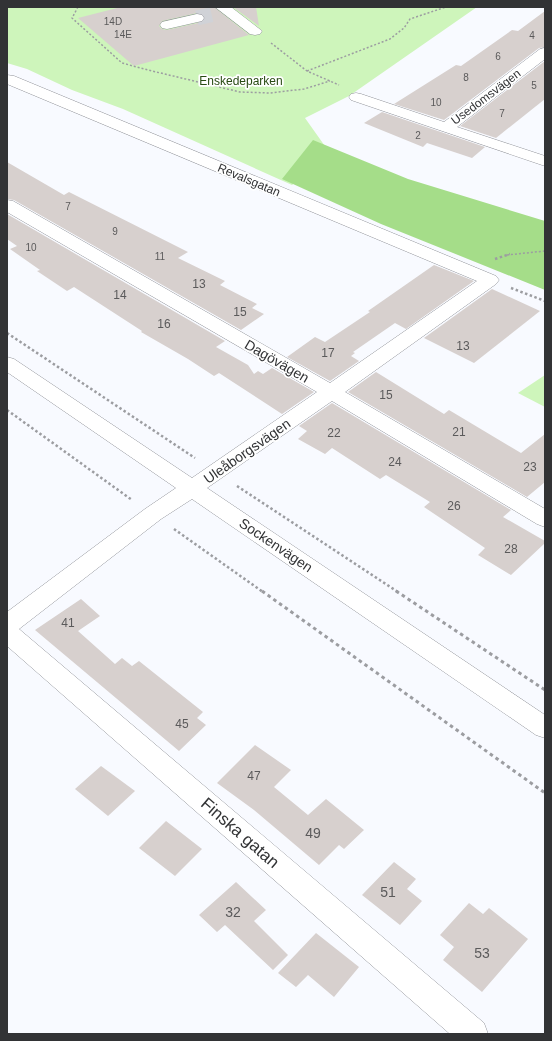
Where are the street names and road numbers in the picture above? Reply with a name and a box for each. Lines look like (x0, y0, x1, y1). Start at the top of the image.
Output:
street label: Usedomsvägen (448, 66, 524, 128)
street label: Revalsgatan (216, 161, 282, 199)
street label: Dagövägen (242, 336, 312, 386)
street label: Uleåborgsvägen (201, 415, 293, 487)
street label: Sockenvägen (236, 515, 316, 575)
street label: Finska gatan (197, 794, 283, 872)

